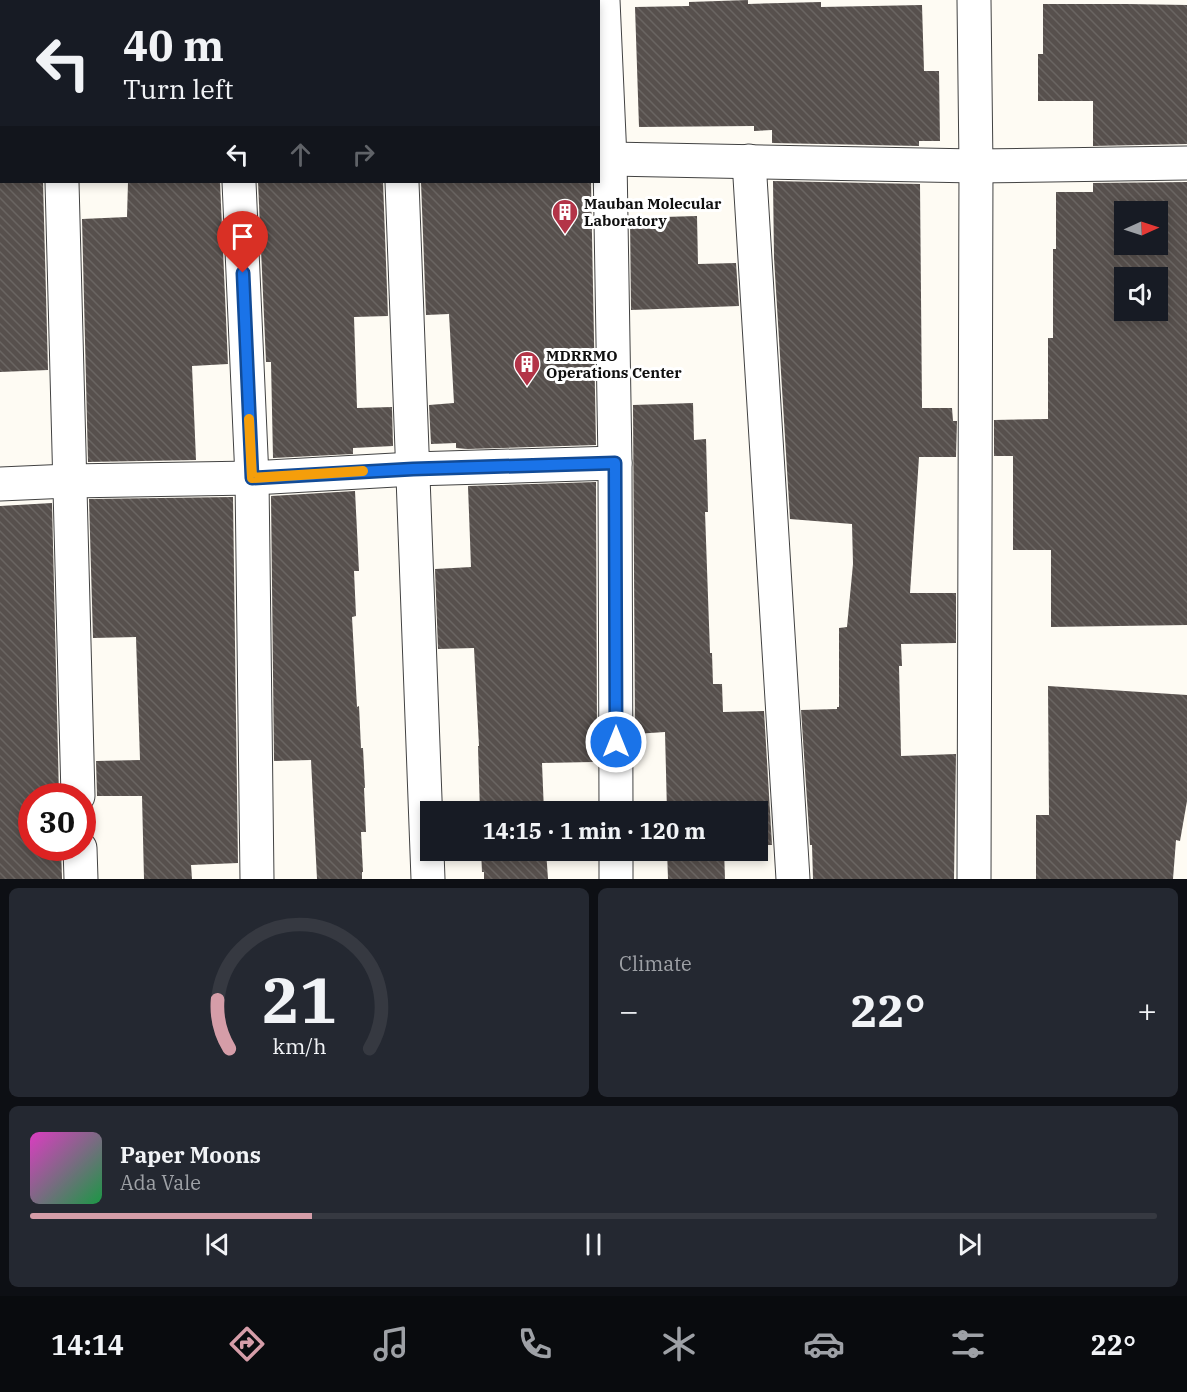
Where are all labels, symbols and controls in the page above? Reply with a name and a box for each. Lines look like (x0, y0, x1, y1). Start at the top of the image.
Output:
text: 40 m (123, 18, 224, 73)
icon: left (24, 24, 102, 102)
text: Turn left (123, 71, 234, 106)
icon: left (221, 138, 254, 171)
icon: ahead (284, 138, 317, 171)
icon: right (347, 138, 380, 171)
place label: Mauban Molecular Laboratory (584, 194, 722, 230)
building icon: Mauban Molecular Laboratory (550, 197, 580, 235)
north arrow (1114, 201, 1168, 255)
map controls (1114, 201, 1168, 321)
pin (217, 211, 268, 273)
icon: arrive (226, 220, 259, 253)
button: sound (1114, 267, 1168, 321)
place label: MDRRMO Operations Center (546, 346, 682, 382)
building icon: MDRRMO Operations Center (512, 349, 542, 387)
position arrow (584, 710, 648, 774)
speed limit sign: 30 (18, 783, 96, 861)
text: 14:15 · 1 min · 120 m (482, 816, 706, 845)
text: Climate (619, 950, 692, 977)
text: 21 (262, 959, 336, 1040)
text: 22° (850, 981, 926, 1039)
text: − (619, 989, 639, 1032)
text: + (1137, 989, 1157, 1032)
text: km/h (272, 1033, 326, 1061)
text: Paper Moons (120, 1140, 261, 1169)
text: Ada Vale (120, 1169, 201, 1196)
icon: previous (201, 1228, 234, 1261)
icon: pause (577, 1228, 610, 1261)
icon: next (953, 1228, 986, 1261)
icon: directions (226, 1323, 268, 1365)
icon: music (370, 1323, 412, 1365)
icon: phone (514, 1323, 556, 1365)
icon: climate (658, 1323, 700, 1365)
icon: car (803, 1323, 845, 1365)
icon: filters (947, 1323, 989, 1365)
text: 14:14 (51, 1327, 124, 1362)
text: 22° (1091, 1327, 1136, 1362)

